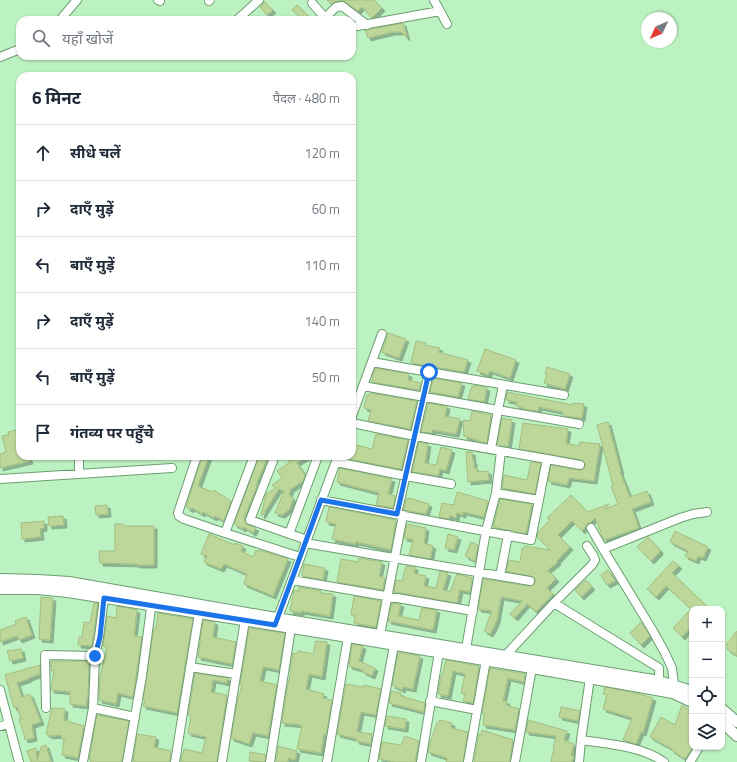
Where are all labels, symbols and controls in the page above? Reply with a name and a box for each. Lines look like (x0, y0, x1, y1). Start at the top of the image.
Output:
north arrow (641, 12, 677, 48)
search box (16, 16, 356, 60)
icon: search (30, 27, 52, 49)
text: यहाँ खोजें (62, 27, 113, 50)
text: 6 मिनट (32, 85, 81, 111)
text: पैदल · 480 m (273, 88, 340, 108)
text: सीधे चलें (70, 141, 121, 164)
icon: ahead (32, 142, 54, 164)
text: 120 m (304, 143, 340, 163)
text: दाएँ मुड़ें (70, 197, 114, 220)
icon: right (32, 198, 54, 220)
text: 60 m (312, 199, 340, 219)
text: बाएँ मुड़ें (70, 253, 114, 276)
icon: left (32, 254, 54, 276)
text: 110 m (304, 255, 340, 275)
text: दाएँ मुड़ें (70, 309, 114, 332)
icon: right (32, 310, 54, 332)
text: 140 m (304, 311, 340, 331)
route start (420, 363, 438, 381)
text: बाएँ मुड़ें (70, 365, 114, 388)
icon: left (32, 366, 54, 388)
text: 50 m (312, 367, 340, 387)
text: गंतव्य पर पहुँचे (70, 421, 154, 444)
icon: arrive (32, 422, 54, 444)
map controls (689, 606, 725, 750)
button: + (689, 606, 725, 642)
button: − (689, 642, 725, 678)
route end (86, 647, 104, 665)
button: locate (689, 678, 725, 714)
button: layers (689, 714, 725, 750)

